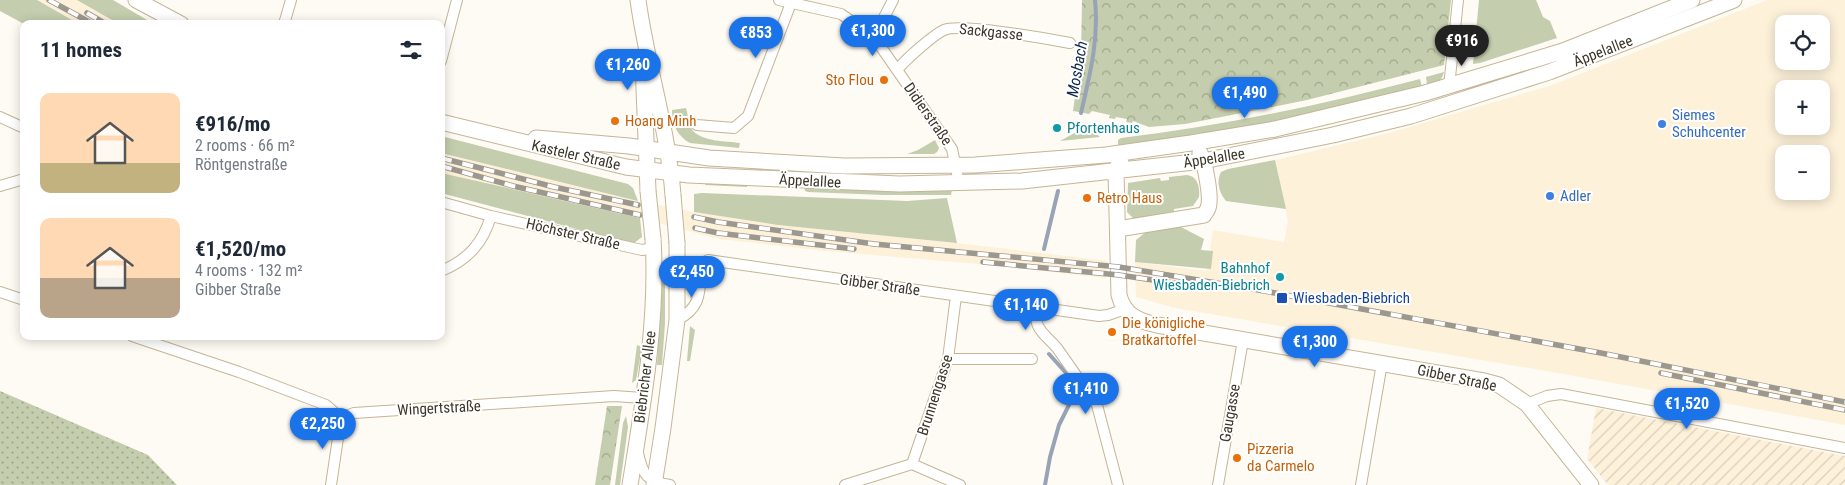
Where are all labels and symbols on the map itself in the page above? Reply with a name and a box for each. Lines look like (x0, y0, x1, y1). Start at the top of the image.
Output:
pin: €1,300 (832, 15, 914, 57)
pin: €853 (726, 17, 786, 59)
street label: Sackgasse (958, 20, 1024, 44)
pin: €916 (1432, 24, 1492, 67)
street label: Äppelallee (1571, 31, 1635, 71)
water label: Mosbach (1063, 40, 1091, 98)
pin: €1,260 (587, 48, 669, 91)
place label: Sto Flou (826, 71, 874, 89)
marker: Sto Flou (878, 74, 890, 86)
pin: €1,490 (1204, 76, 1286, 119)
street label: Didierstraße (900, 79, 956, 149)
place label: Siemes Schuhcenter (1672, 106, 1746, 141)
place label: Hoang Minh (625, 112, 696, 130)
marker: Hoang Minh (609, 115, 621, 127)
marker: Siemes Schuhcenter (1656, 118, 1668, 130)
place label: Pfortenhaus (1067, 119, 1140, 137)
marker: Pfortenhaus (1051, 122, 1063, 134)
street label: Kasteler Straße (530, 136, 622, 174)
street label: Äppelallee (1182, 144, 1246, 172)
street label: Äppelallee (779, 170, 841, 192)
place label: Adler (1560, 187, 1592, 205)
place label: Retro Haus (1097, 189, 1163, 207)
marker: Adler (1544, 190, 1556, 202)
marker: Retro Haus (1081, 192, 1093, 204)
street label: Höchster Straße (524, 214, 622, 254)
pin: €2,450 (651, 256, 733, 298)
place label: Bahnhof Wiesbaden-Biebrich (1153, 259, 1270, 294)
street label: Gibber Straße (839, 270, 921, 300)
marker: Bahnhof Wiesbaden-Biebrich (1274, 271, 1286, 283)
pin: €1,140 (985, 288, 1067, 331)
place label: Wiesbaden-Biebrich (1293, 289, 1410, 307)
marker: Wiesbaden-Biebrich (1275, 291, 1289, 305)
place label: Die königliche Bratkartoffel (1122, 314, 1205, 349)
marker: Die königliche Bratkartoffel (1106, 326, 1118, 338)
pin: €1,300 (1274, 326, 1356, 368)
street label: Biebricher Allee (630, 330, 660, 424)
street label: Brunnengasse (913, 352, 957, 438)
street label: Gibber Straße (1416, 361, 1498, 395)
pin: €1,410 (1045, 372, 1127, 415)
street label: Gaugasse (1216, 383, 1244, 443)
pin: €1,520 (1646, 388, 1728, 430)
street label: Wingertstraße (397, 397, 481, 419)
pin: €2,250 (282, 408, 364, 450)
place label: Pizzeria da Carmelo (1247, 440, 1315, 475)
marker: Pizzeria da Carmelo (1231, 452, 1243, 464)

